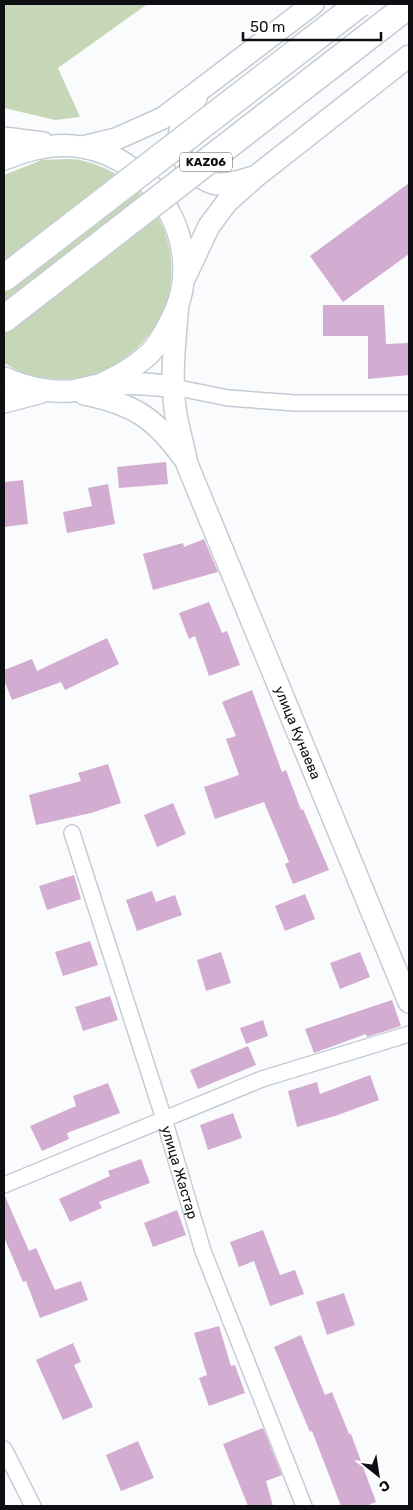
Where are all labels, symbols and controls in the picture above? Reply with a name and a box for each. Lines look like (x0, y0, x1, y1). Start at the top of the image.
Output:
scale bar (243, 10, 380, 42)
text: 50 m (250, 18, 285, 36)
road number: KАZ06 (180, 152, 232, 172)
street label: улица Кунаева (271, 683, 325, 782)
street label: улица Жастар (158, 1124, 202, 1221)
north arrow (353, 1450, 403, 1500)
text: С (376, 1476, 393, 1496)

